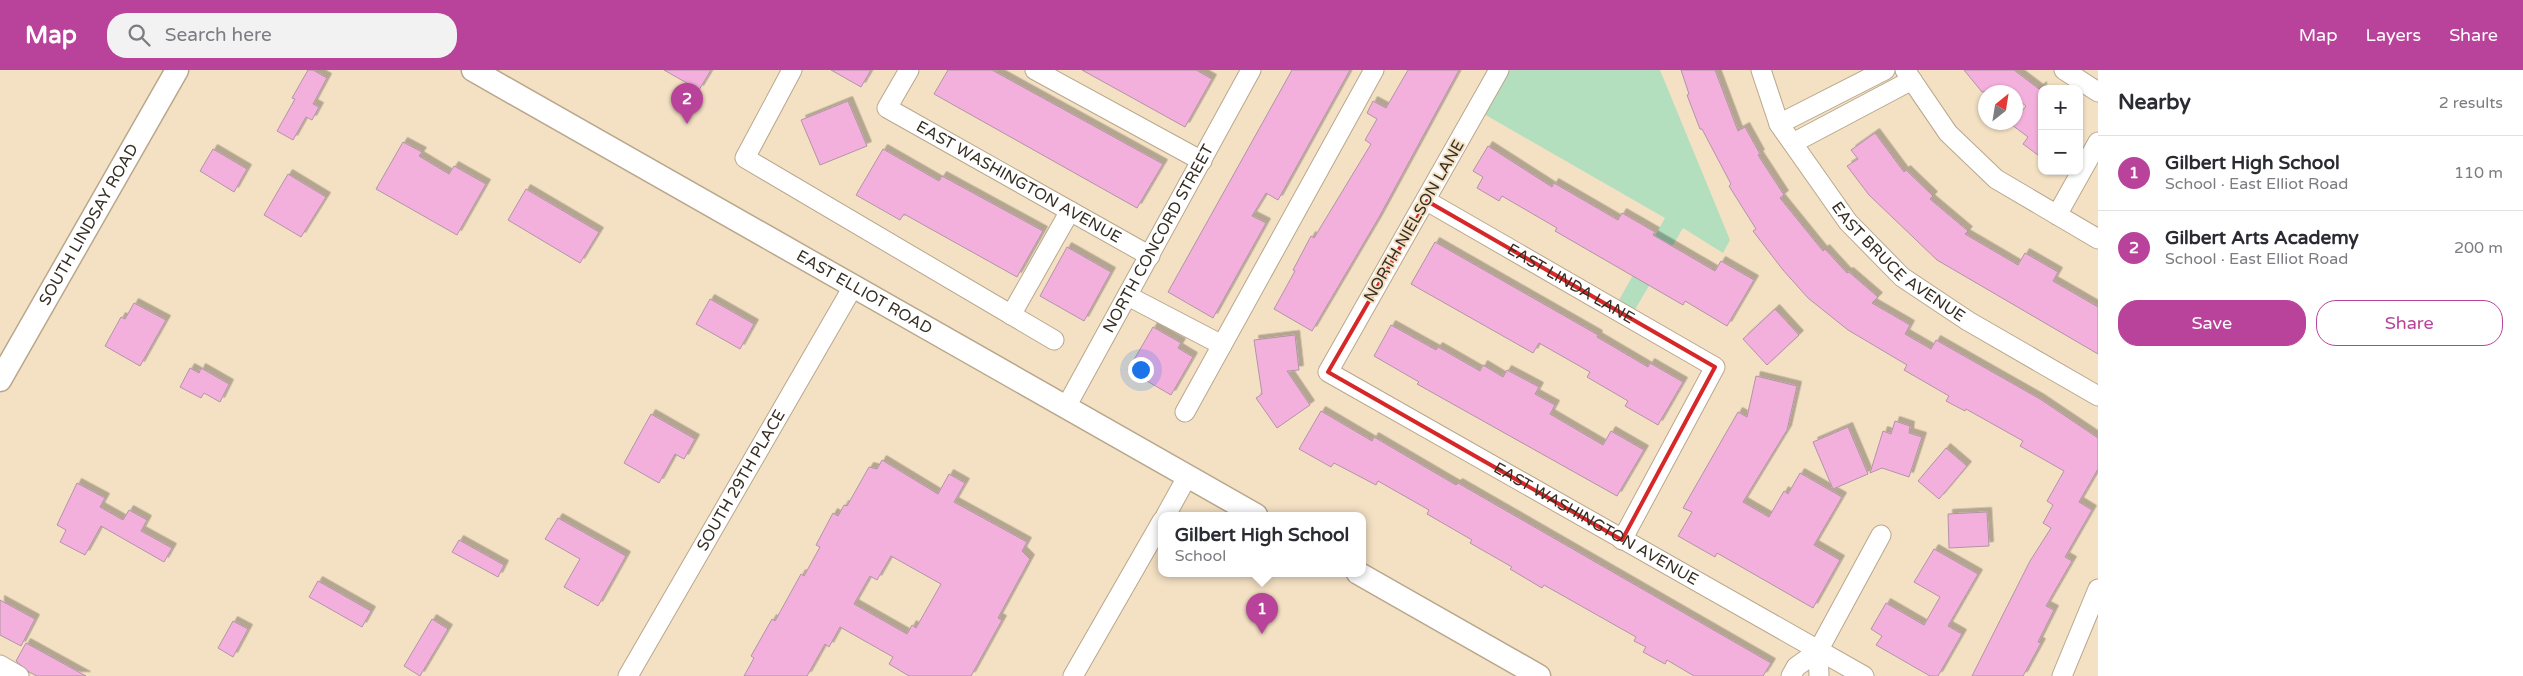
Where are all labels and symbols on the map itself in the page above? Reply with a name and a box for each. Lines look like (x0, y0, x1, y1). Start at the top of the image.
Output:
pin: 2 (671, 83, 703, 124)
north arrow (1978, 85, 2023, 130)
street label: EAST WASHINGTON AVENUE (913, 116, 1125, 248)
street label: NORTH NIELSON LANE (1359, 136, 1469, 306)
street label: SOUTH LINDSAY ROAD (35, 140, 143, 309)
street label: NORTH CONCORD STREET (1099, 141, 1218, 336)
street label: EAST BRUCE AVENUE (1827, 198, 1969, 326)
street label: EAST LINDA LANE (1504, 239, 1638, 328)
street label: EAST ELLIOT ROAD (793, 246, 936, 339)
your location (1128, 357, 1154, 383)
street label: SOUTH 29TH PLACE (692, 406, 790, 555)
street label: EAST WASHINGTON AVENUE (1490, 458, 1702, 590)
pin: 1 (1246, 593, 1278, 634)

